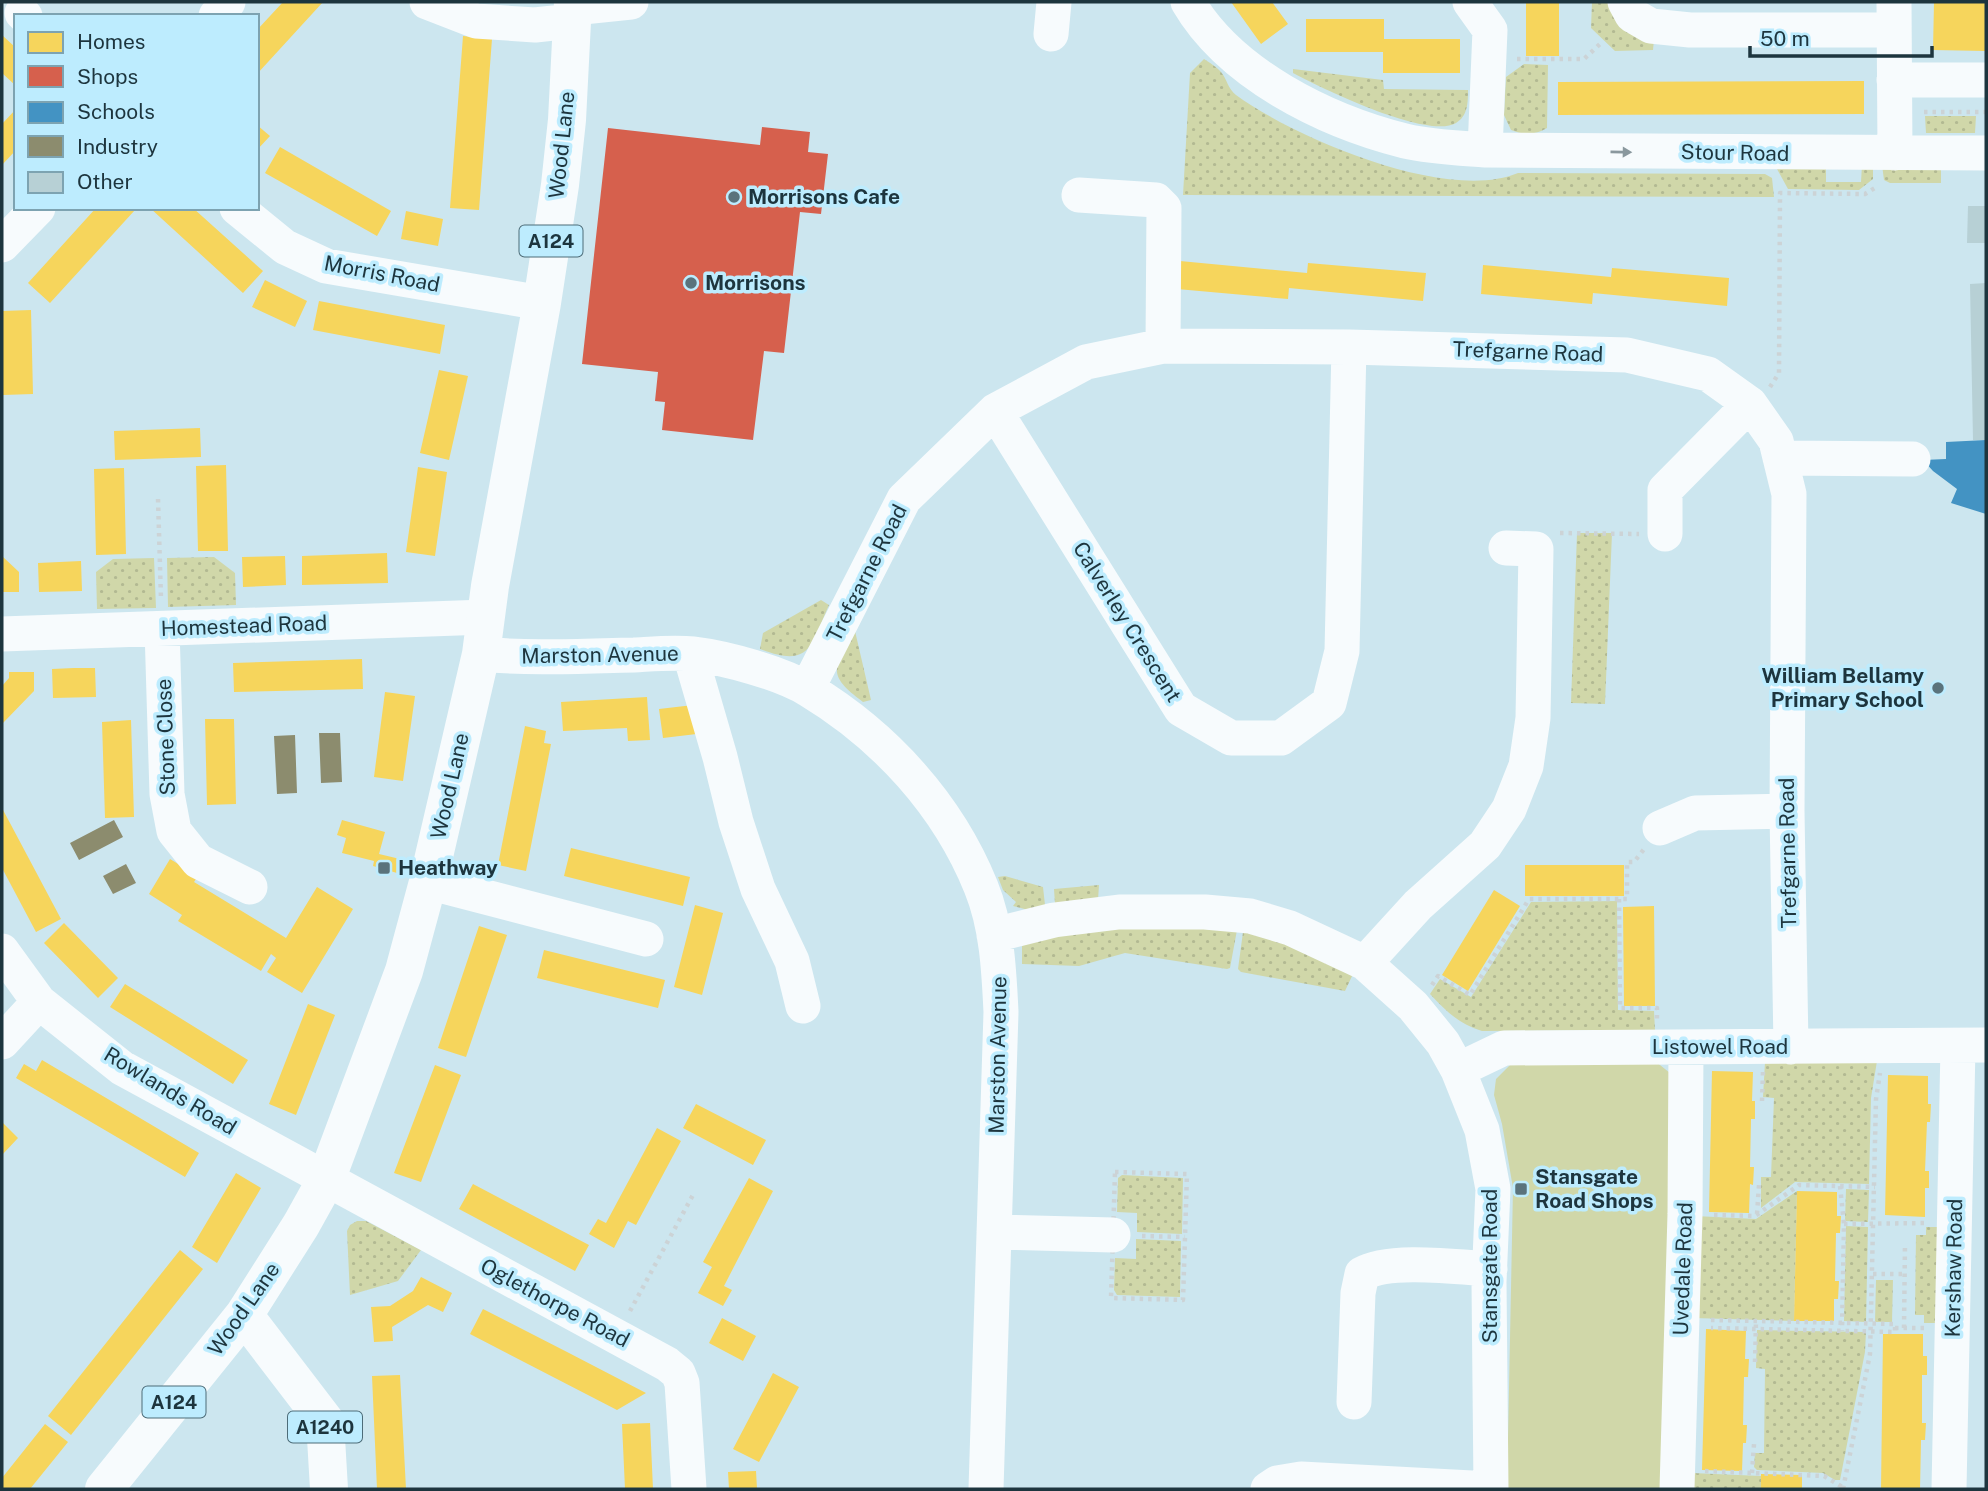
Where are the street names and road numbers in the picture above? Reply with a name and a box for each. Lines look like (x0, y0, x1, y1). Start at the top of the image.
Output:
street label: Wood Lane (543, 90, 580, 200)
street label: Stour Road (1680, 139, 1790, 166)
road number: A124 (520, 226, 582, 256)
street label: Morris Road (322, 250, 442, 297)
street label: Trefgarne Road (1452, 336, 1604, 367)
street label: Trefgarne Road (821, 500, 912, 646)
street label: Calverley Crescent (1068, 537, 1187, 706)
street label: Homestead Road (160, 610, 328, 641)
street label: Marston Avenue (521, 641, 679, 668)
street label: Stone Close (151, 678, 180, 796)
street label: Wood Lane (425, 731, 474, 841)
street label: Trefgarne Road (1774, 777, 1801, 929)
street label: Marston Avenue (984, 976, 1011, 1134)
street label: Listowel Road (1652, 1034, 1788, 1059)
street label: Rowlands Road (100, 1041, 241, 1140)
street label: Stansgate Road (1477, 1189, 1502, 1343)
street label: Kershaw Road (1940, 1198, 1967, 1338)
street label: Uvedale Road (1668, 1202, 1697, 1336)
street label: Oglethorpe Road (476, 1253, 634, 1352)
street label: Wood Lane (202, 1257, 285, 1360)
road number: A124 (142, 1386, 206, 1418)
road number: A1240 (288, 1412, 362, 1442)

